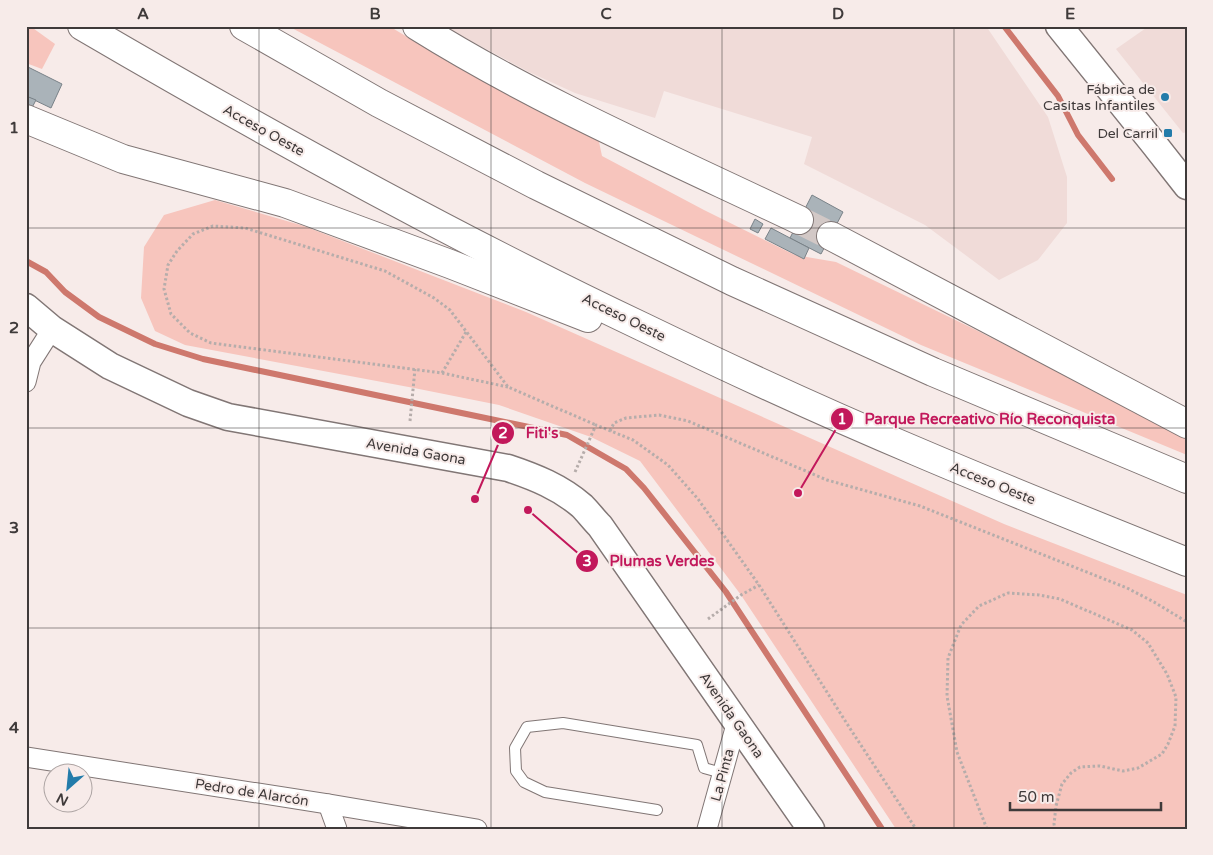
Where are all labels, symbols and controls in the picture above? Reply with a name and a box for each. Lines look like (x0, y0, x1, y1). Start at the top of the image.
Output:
text: A (137, 4, 149, 24)
text: B (369, 4, 381, 24)
text: C (600, 4, 612, 24)
text: D (832, 4, 844, 24)
text: E (1065, 4, 1075, 24)
place label: Fábrica de Casitas Infantiles (1043, 81, 1155, 114)
marker: Fábrica de Casitas Infantiles (1159, 91, 1171, 103)
street label: Acceso Oeste (220, 101, 308, 160)
text: 1 (9, 118, 19, 138)
place label: Del Carril (1097, 125, 1158, 142)
marker: Del Carril (1162, 127, 1174, 139)
street label: Acceso Oeste (579, 290, 668, 345)
text: 2 (9, 318, 19, 338)
callout: Parque Recreativo Río Reconquista (830, 404, 1125, 434)
text: 1 (837, 410, 847, 428)
text: Parque Recreativo Río Reconquista (865, 410, 1115, 429)
callout: Fiti's (490, 418, 568, 448)
text: 2 (498, 424, 508, 442)
text: Fiti's (526, 424, 558, 442)
street label: Avenida Gaona (365, 434, 467, 469)
street label: Acceso Oeste (948, 459, 1038, 508)
text: 3 (9, 518, 19, 538)
callout: Plumas Verdes (574, 546, 724, 576)
text: 3 (582, 552, 592, 570)
text: Plumas Verdes (610, 552, 714, 570)
street label: Avenida Gaona (696, 669, 767, 761)
text: 4 (9, 718, 19, 738)
street label: La Pinta (707, 747, 738, 803)
north arrow (42, 762, 92, 812)
street label: Pedro de Alarcón (194, 775, 310, 810)
scale bar (1010, 780, 1162, 812)
text: 50 m (1018, 788, 1055, 806)
text: N (53, 789, 71, 809)

